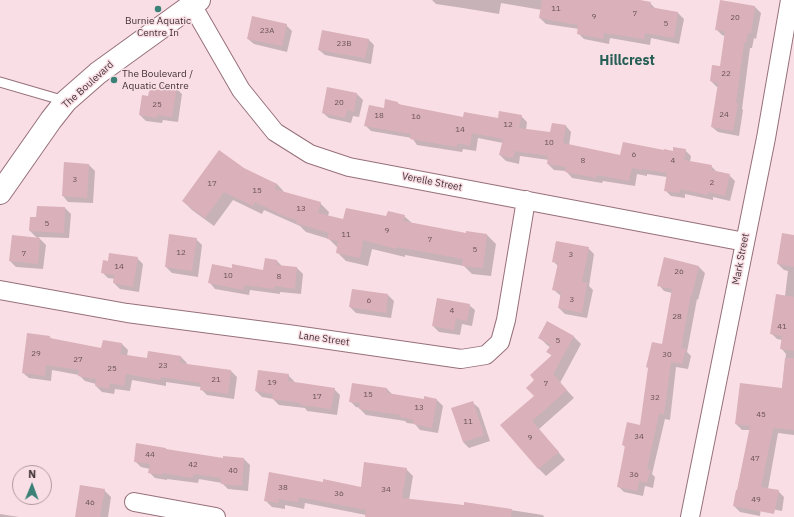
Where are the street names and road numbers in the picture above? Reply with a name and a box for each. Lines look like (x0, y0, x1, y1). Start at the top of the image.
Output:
street label: The Boulevard (60, 59, 116, 111)
street label: Verelle Street (401, 170, 463, 194)
street label: Mark Street (730, 232, 752, 286)
street label: Lane Street (298, 329, 350, 349)

